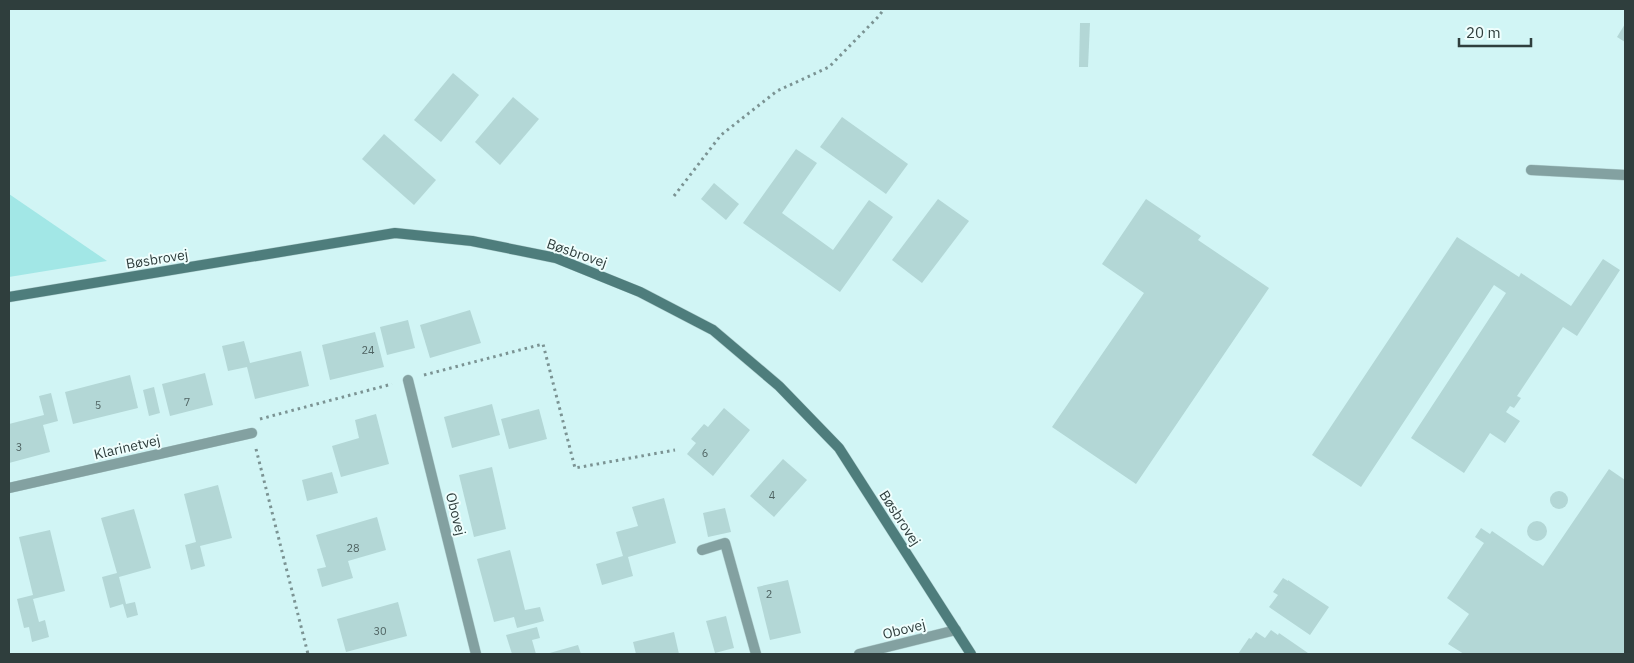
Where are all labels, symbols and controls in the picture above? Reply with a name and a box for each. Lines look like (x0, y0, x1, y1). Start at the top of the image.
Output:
scale bar (1459, 15, 1532, 47)
text: 20 m (1466, 23, 1501, 42)
street label: Bøsbrovej (544, 234, 610, 272)
street label: Bøsbrovej (125, 245, 189, 273)
house number: 24 (361, 343, 375, 357)
house number: 7 (184, 395, 190, 409)
house number: 5 (95, 398, 101, 412)
street label: Klarinetvej (92, 431, 162, 463)
house number: 3 (16, 440, 22, 454)
house number: 6 (702, 446, 708, 460)
street label: Bøsbrovej (875, 487, 925, 549)
house number: 4 (769, 488, 776, 502)
street label: Obovej (442, 491, 470, 537)
house number: 28 (346, 541, 360, 555)
house number: 2 (766, 587, 772, 601)
street label: Obovej (881, 615, 927, 643)
house number: 30 (373, 624, 387, 638)

